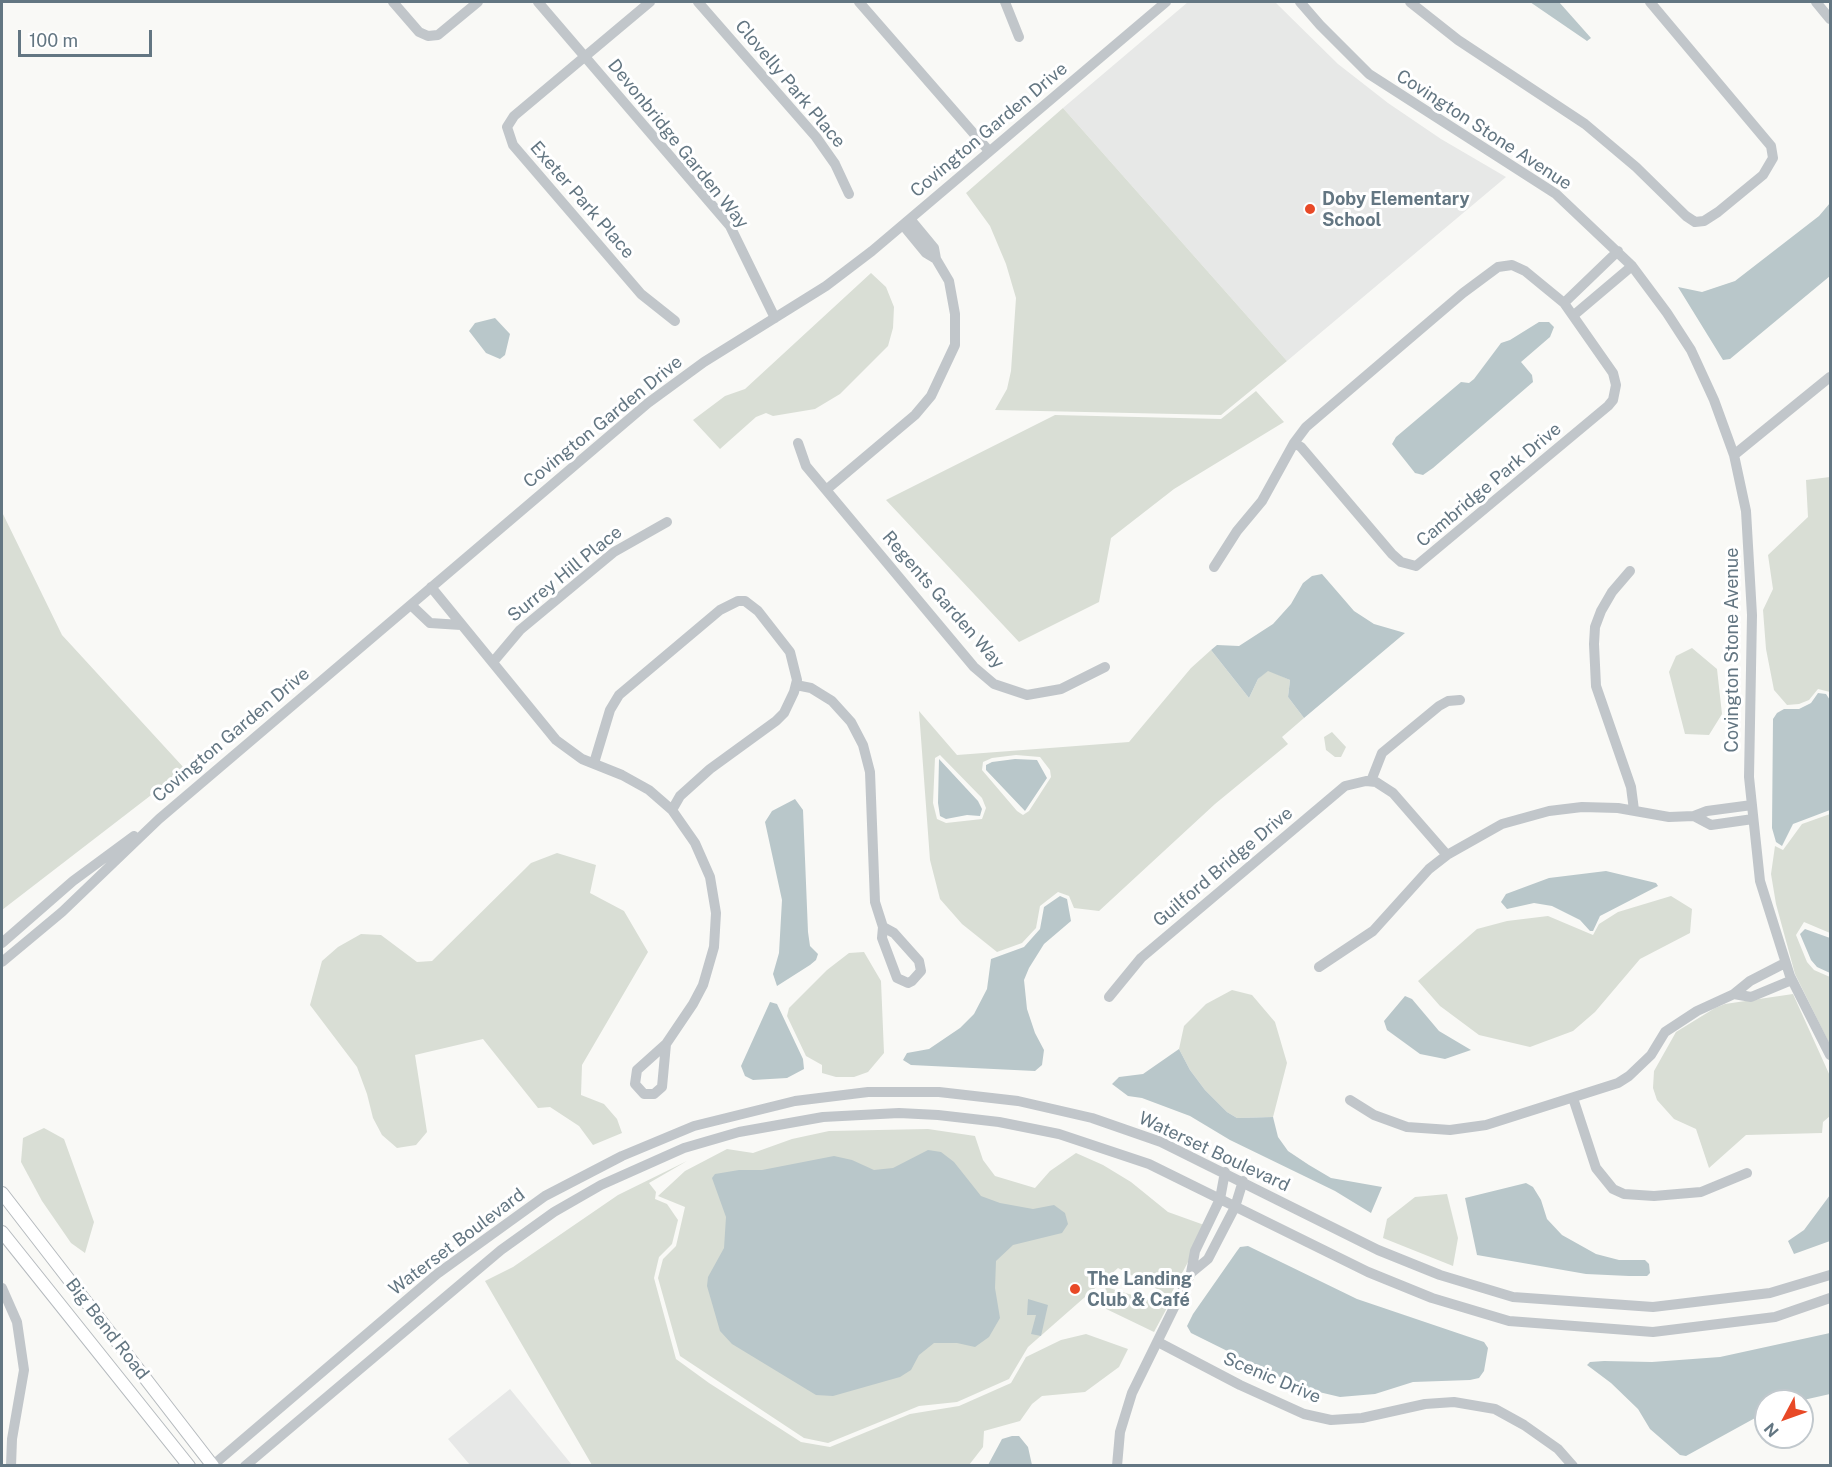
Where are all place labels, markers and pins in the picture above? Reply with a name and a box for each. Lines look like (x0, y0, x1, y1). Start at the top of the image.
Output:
place label: Doby Elementary School (1322, 188, 1470, 230)
marker: Doby Elementary School (1303, 202, 1317, 216)
place label: The Landing Club & Café (1087, 1268, 1192, 1310)
marker: The Landing Club & Café (1068, 1282, 1082, 1296)

